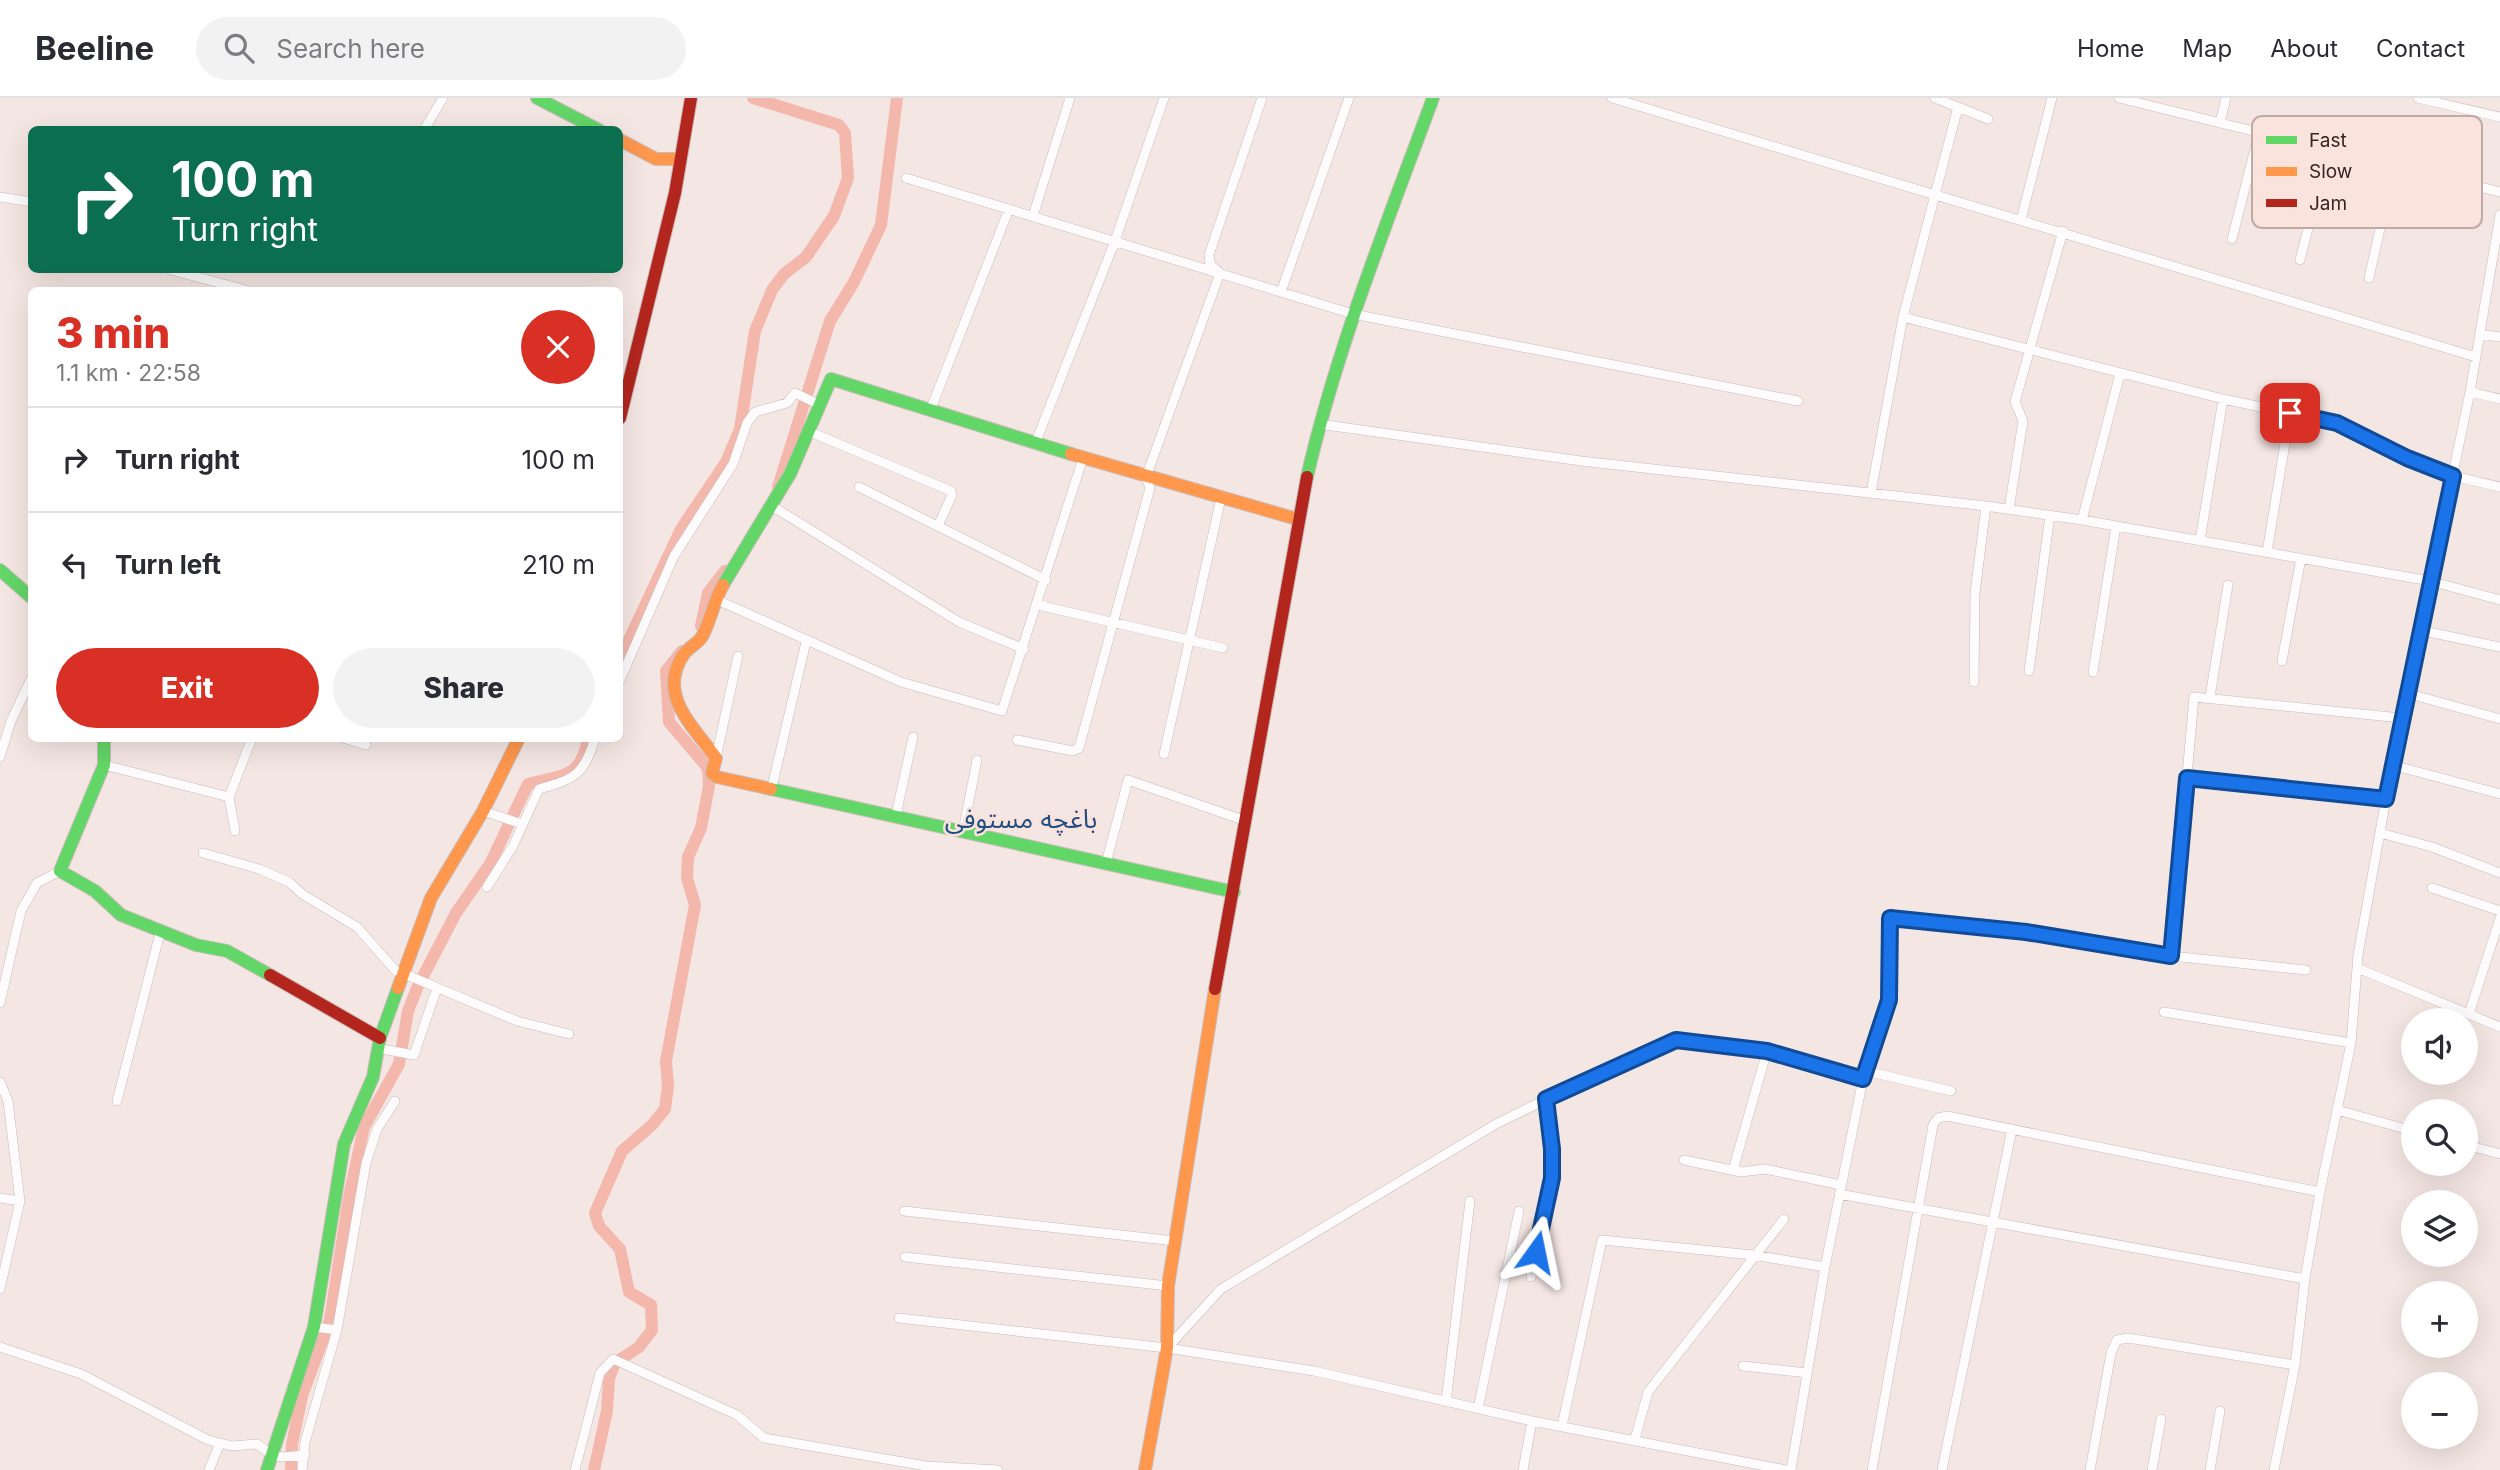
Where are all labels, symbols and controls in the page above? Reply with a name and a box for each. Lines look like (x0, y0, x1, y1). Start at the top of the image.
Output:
search box (196, 17, 686, 80)
text: Beeline (35, 28, 154, 68)
icon: search (220, 29, 258, 67)
text: Search here (276, 33, 425, 64)
text: Home (2077, 34, 2144, 63)
text: Map (2182, 34, 2232, 63)
text: About (2270, 34, 2338, 63)
text: Contact (2376, 34, 2465, 63)
legend (2252, 116, 2482, 228)
text: Fast (2309, 129, 2347, 152)
text: 100 m (171, 150, 315, 209)
icon: right (56, 154, 147, 245)
text: Slow (2309, 160, 2352, 183)
text: Jam (2309, 192, 2347, 215)
text: Turn right (171, 210, 318, 249)
text: 3 min (56, 307, 170, 358)
button: close (521, 310, 595, 384)
text: 1.1 km · 22:58 (56, 359, 201, 387)
pin (2260, 383, 2320, 443)
icon: arrive (2271, 394, 2309, 432)
icon: right (56, 441, 94, 479)
text: Turn right (115, 444, 240, 475)
text: 100 m (522, 444, 595, 475)
icon: left (56, 546, 94, 584)
text: Turn left (115, 549, 221, 580)
text: 210 m (522, 549, 595, 580)
button: Exit (56, 648, 319, 728)
button: Share (333, 648, 595, 728)
district label: باغچه مستوفی (945, 803, 1097, 836)
map controls (2401, 1008, 2478, 1449)
button: sound (2401, 1008, 2478, 1085)
button: search (2401, 1099, 2478, 1176)
button: layers (2401, 1190, 2478, 1267)
position arrow (1499, 1215, 1573, 1289)
button: + (2401, 1281, 2478, 1358)
button: − (2401, 1372, 2478, 1449)

